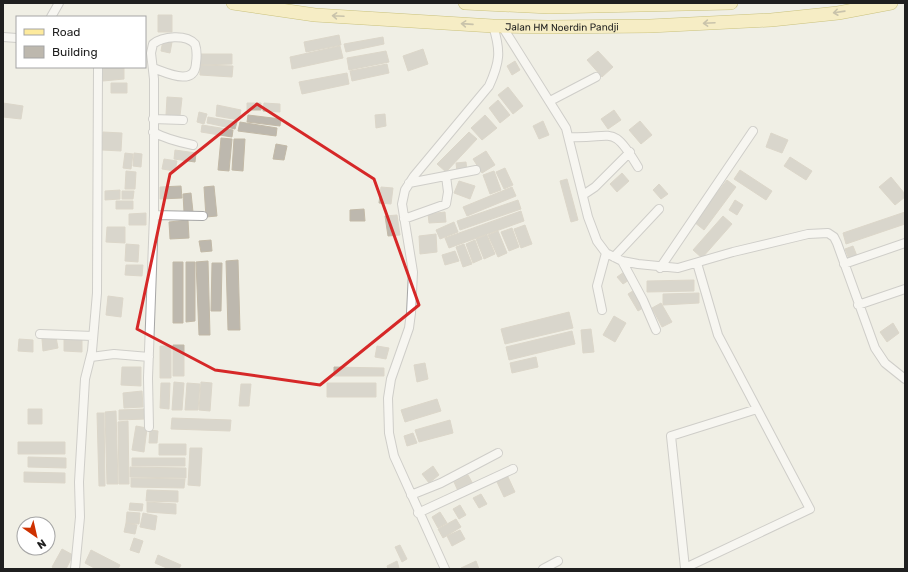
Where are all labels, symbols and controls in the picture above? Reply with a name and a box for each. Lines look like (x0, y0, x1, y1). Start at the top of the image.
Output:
one-way arrow (833, 8, 846, 16)
one-way arrow (332, 12, 345, 19)
legend (16, 16, 146, 68)
one-way arrow (703, 19, 716, 27)
one-way arrow (461, 20, 474, 27)
street label: Jalan HM Noerdin Pandji (505, 21, 619, 34)
text: Road (52, 25, 80, 39)
text: Building (52, 45, 98, 59)
north arrow (16, 516, 56, 556)
text: N (34, 536, 48, 552)

